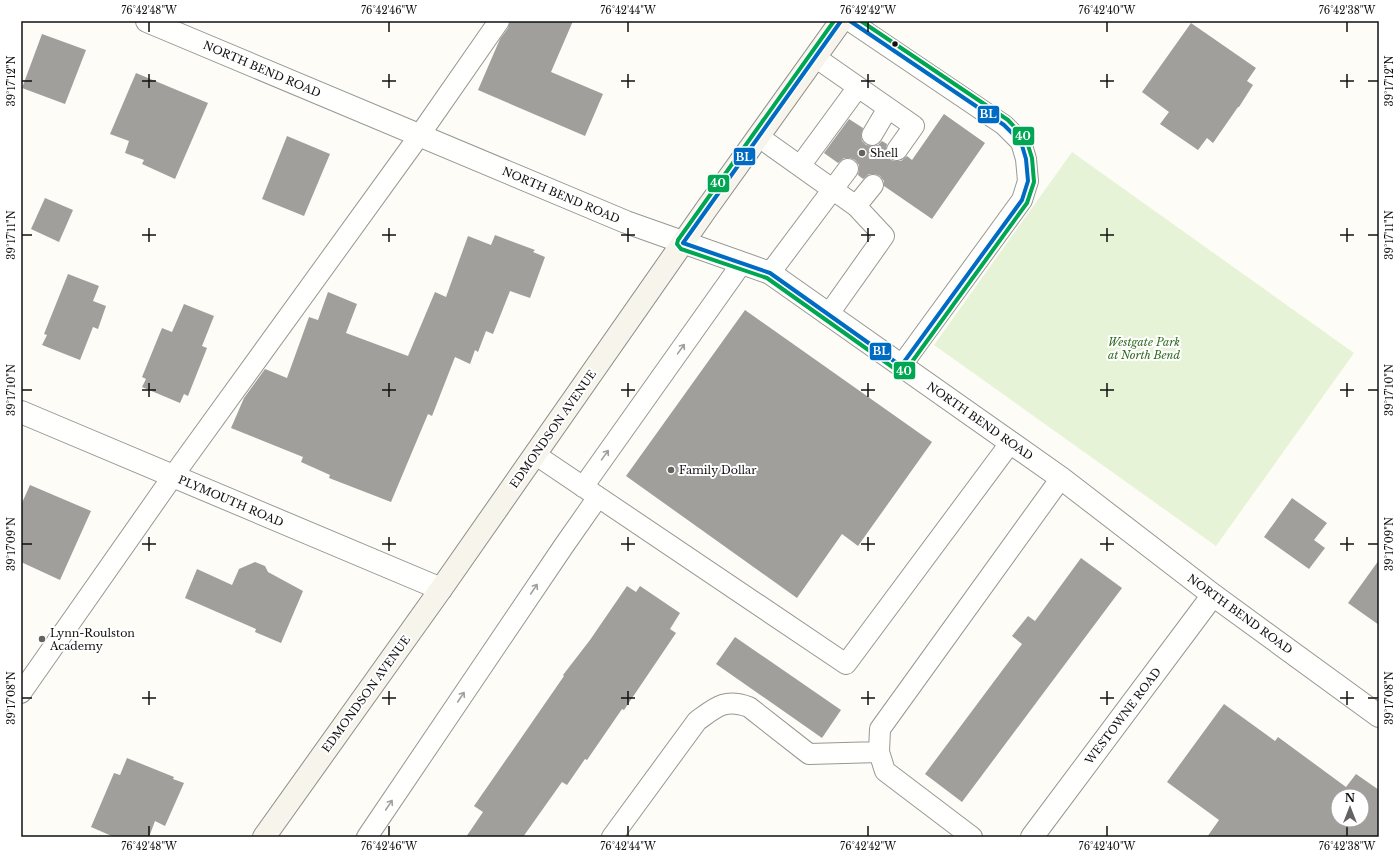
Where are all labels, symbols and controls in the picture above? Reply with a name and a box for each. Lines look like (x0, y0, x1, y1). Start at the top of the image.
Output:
text: 76°42'48"W (121, 4, 177, 17)
text: 76°42'46"W (361, 4, 417, 17)
text: 76°42'44"W (600, 4, 656, 17)
text: 76°42'42"W (840, 4, 896, 17)
text: 76°42'40"W (1079, 4, 1136, 17)
text: 76°42'38"W (1319, 4, 1375, 17)
street label: NORTH BEND ROAD (201, 38, 323, 100)
unlabelled marker (890, 39, 900, 49)
text: 39°17'12"N (5, 56, 18, 107)
text: 39°17'12"N (1383, 56, 1396, 107)
line badge: BL (977, 105, 1000, 124)
text: BL (979, 107, 997, 121)
line badge: 40 (1012, 126, 1035, 146)
text: 40 (1015, 129, 1031, 143)
place label: Shell (870, 146, 899, 160)
line badge: BL (733, 147, 756, 166)
marker: Shell (857, 148, 867, 158)
text: BL (735, 150, 753, 164)
street label: NORTH BEND ROAD (500, 164, 622, 226)
line badge: 40 (707, 174, 730, 193)
text: 40 (710, 176, 726, 190)
text: 39°17'11"N (5, 210, 18, 260)
text: 39°17'11"N (1383, 210, 1396, 260)
park label: Westgate Park at North Bend (1108, 335, 1180, 362)
line badge: BL (869, 342, 892, 361)
one-way arrow (677, 344, 685, 355)
text: BL (872, 344, 890, 358)
line badge: 40 (893, 361, 916, 380)
text: 39°17'10"N (5, 364, 18, 416)
text: 40 (896, 364, 912, 378)
text: 39°17'10"N (1383, 364, 1396, 416)
street label: EDMONDSON AVENUE (507, 367, 599, 491)
street label: NORTH BEND ROAD (924, 379, 1036, 463)
one-way arrow (601, 450, 609, 461)
place label: Family Dollar (679, 463, 757, 477)
marker: Family Dollar (666, 465, 676, 475)
street label: PLYMOUTH ROAD (176, 472, 286, 530)
text: 39°17'09"N (5, 517, 18, 571)
text: 39°17'09"N (1383, 517, 1396, 571)
street label: NORTH BEND ROAD (1185, 571, 1296, 657)
one-way arrow (530, 584, 538, 595)
place label: Lynn-Roulston Academy (49, 626, 135, 653)
street label: EDMONDSON AVENUE (319, 633, 413, 755)
marker: Lynn-Roulston Academy (37, 634, 47, 644)
street label: WESTOWNE ROAD (1081, 665, 1164, 768)
text: 39°17'08"N (5, 671, 18, 725)
text: 39°17'08"N (1383, 671, 1396, 725)
one-way arrow (458, 691, 466, 703)
north arrow (1330, 788, 1370, 828)
text: N (1345, 791, 1356, 805)
one-way arrow (385, 799, 393, 810)
text: 76°42'48"W (121, 840, 177, 853)
text: 76°42'46"W (361, 840, 417, 853)
text: 76°42'44"W (600, 840, 656, 853)
text: 76°42'42"W (840, 840, 896, 853)
text: 76°42'40"W (1079, 840, 1136, 853)
text: 76°42'38"W (1319, 840, 1375, 853)

